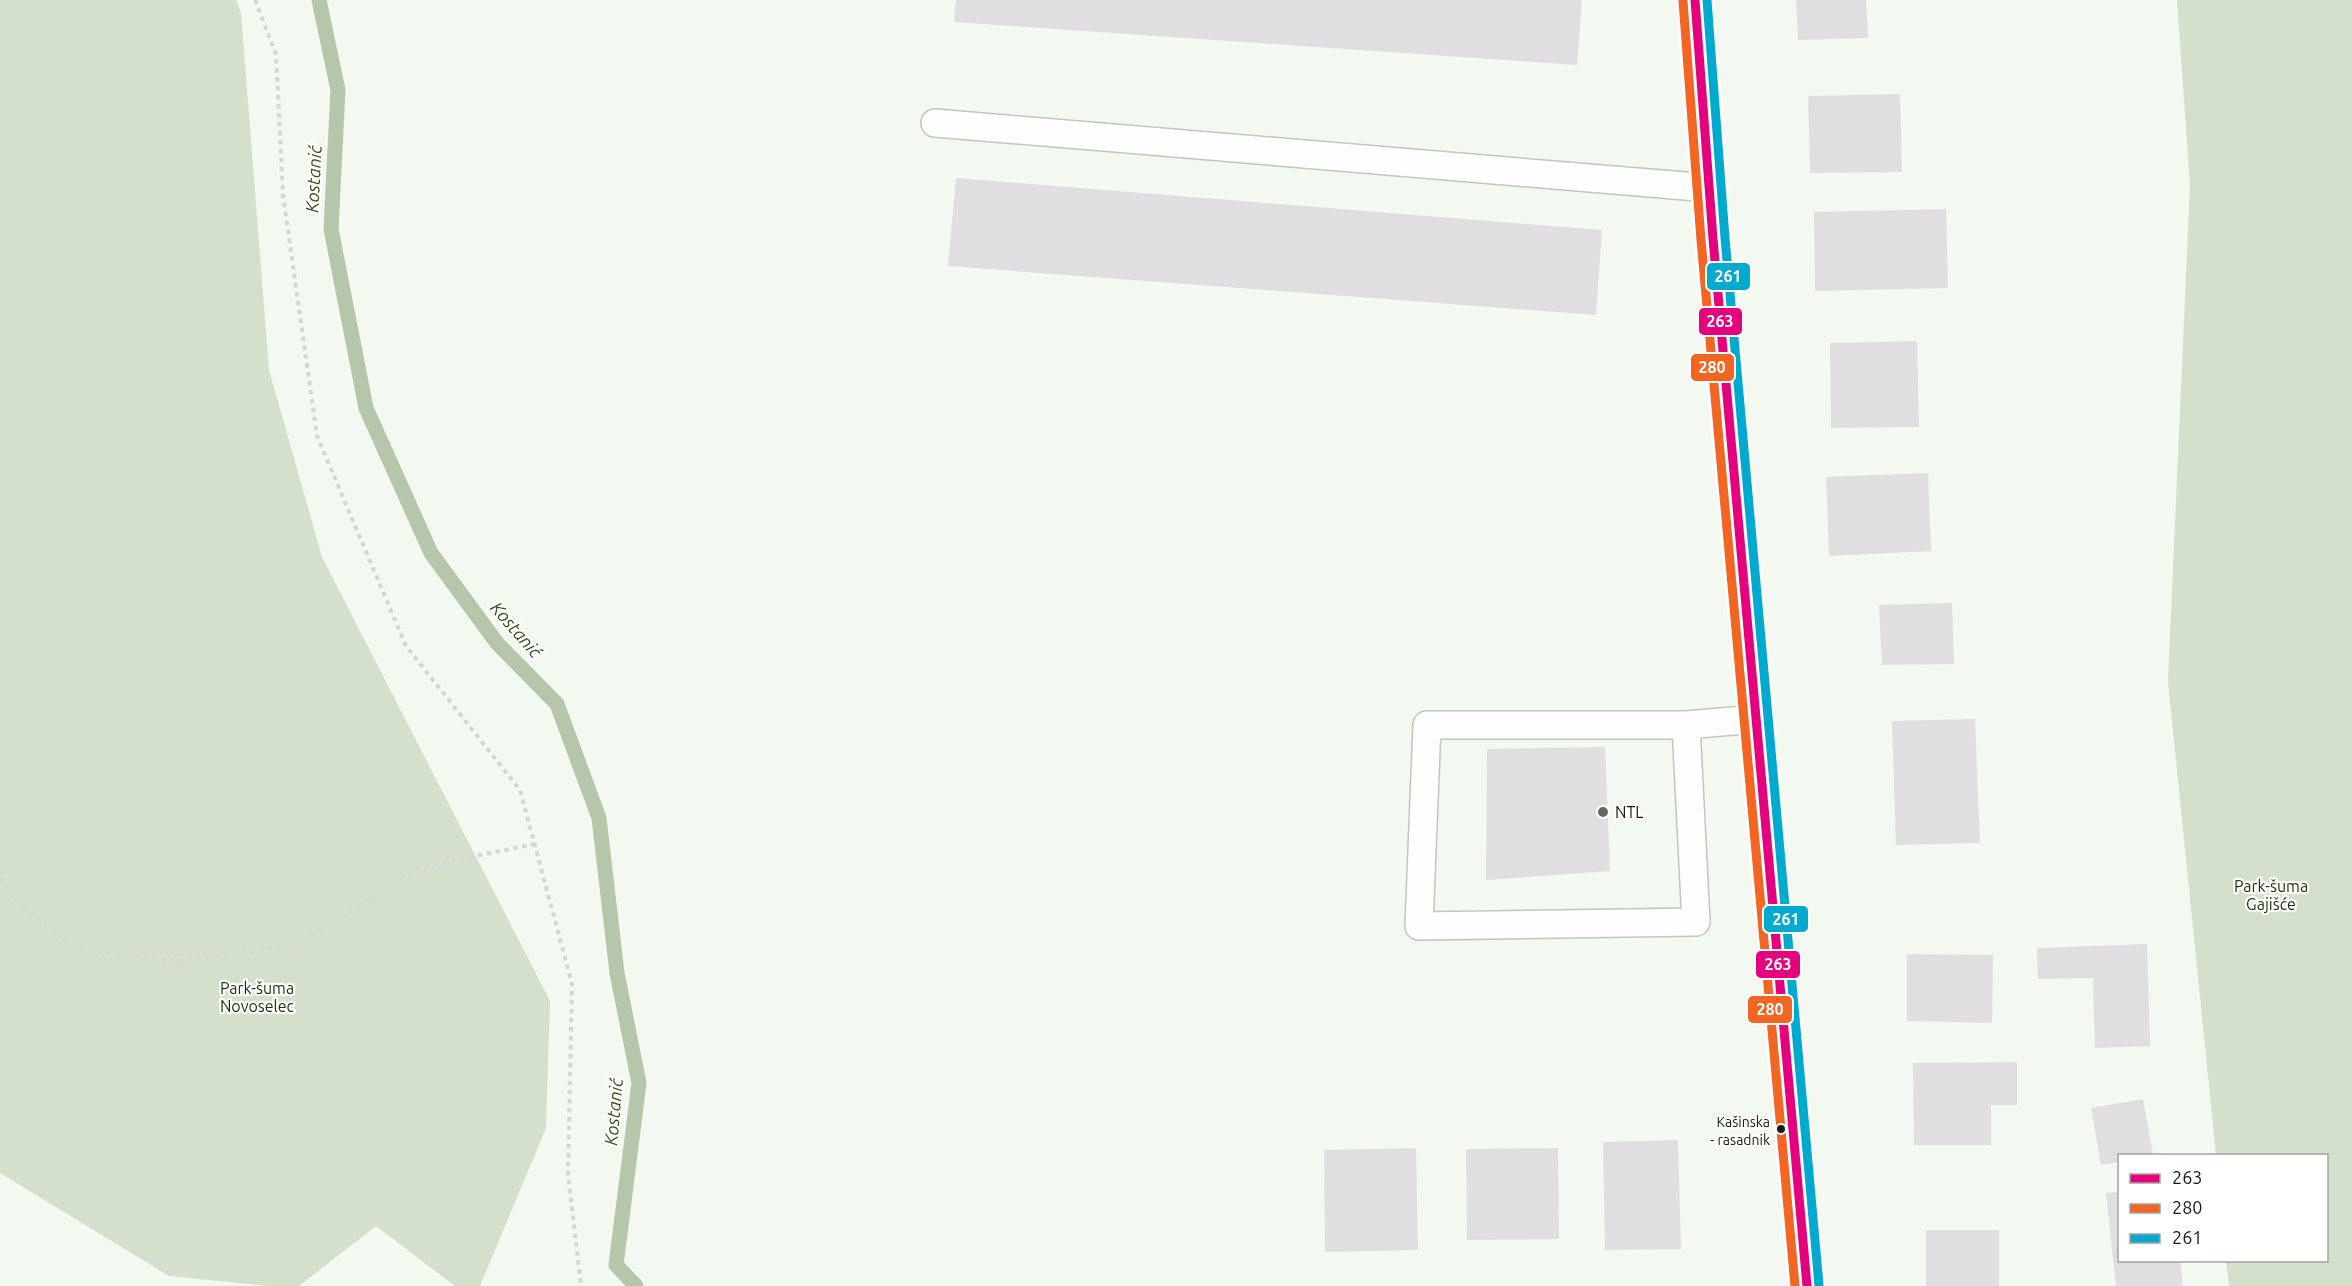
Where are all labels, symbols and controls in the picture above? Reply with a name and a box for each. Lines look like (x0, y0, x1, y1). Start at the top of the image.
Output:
water label: Kostanić (301, 144, 325, 213)
line badge: 261 (1706, 262, 1751, 291)
text: 261 (1714, 267, 1742, 285)
line badge: 263 (1698, 307, 1743, 336)
text: 263 (1706, 312, 1734, 330)
line badge: 280 (1690, 353, 1735, 382)
text: 280 (1698, 358, 1726, 376)
water label: Kostanić (487, 597, 547, 662)
place label: NTL (1615, 803, 1643, 821)
marker: NTL (1596, 805, 1610, 819)
park label: Park-šuma Gajišće (2234, 877, 2308, 913)
line badge: 261 (1763, 905, 1809, 933)
text: 261 (1772, 910, 1800, 928)
line badge: 263 (1755, 950, 1801, 979)
text: 263 (1764, 955, 1792, 973)
park label: Park-šuma Novoselec (220, 979, 295, 1015)
line badge: 280 (1747, 995, 1793, 1024)
text: 280 (1756, 1000, 1784, 1018)
water label: Kostanić (600, 1077, 626, 1146)
place label: Kašinska - rasadnik (1710, 1114, 1770, 1148)
marker: Kašinska - rasadnik (1775, 1123, 1787, 1135)
legend (2118, 1154, 2328, 1262)
text: 263 (2172, 1167, 2202, 1187)
text: 280 (2172, 1197, 2202, 1217)
text: 261 (2172, 1227, 2202, 1247)

